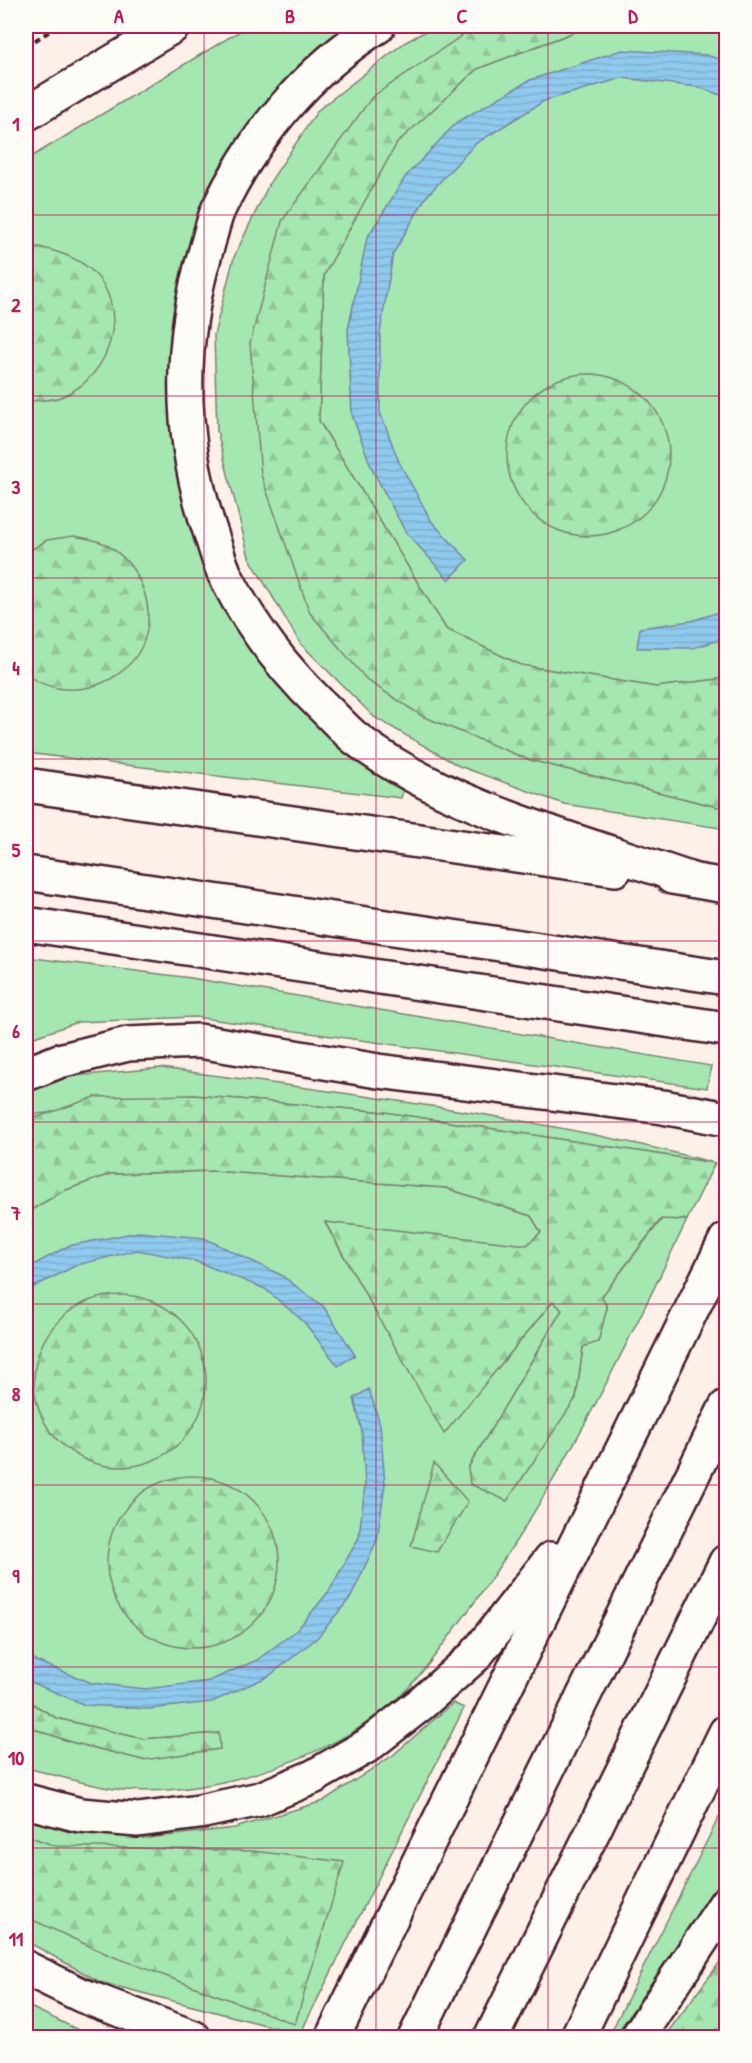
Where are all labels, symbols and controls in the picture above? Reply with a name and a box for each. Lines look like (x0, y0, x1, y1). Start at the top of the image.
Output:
text: A (114, 2, 124, 29)
text: B (285, 2, 295, 29)
text: C (457, 2, 468, 29)
text: D (628, 2, 638, 29)
text: 1 (12, 110, 20, 137)
text: 2 (11, 291, 21, 318)
text: 3 (12, 473, 21, 500)
text: 4 (12, 654, 20, 681)
text: 5 (12, 836, 21, 863)
text: 6 (12, 1017, 20, 1044)
text: 7 (10, 1199, 21, 1226)
text: 8 (12, 1380, 21, 1407)
text: 9 (12, 1562, 20, 1589)
text: 10 (8, 1744, 24, 1771)
text: 11 (9, 1925, 23, 1952)

